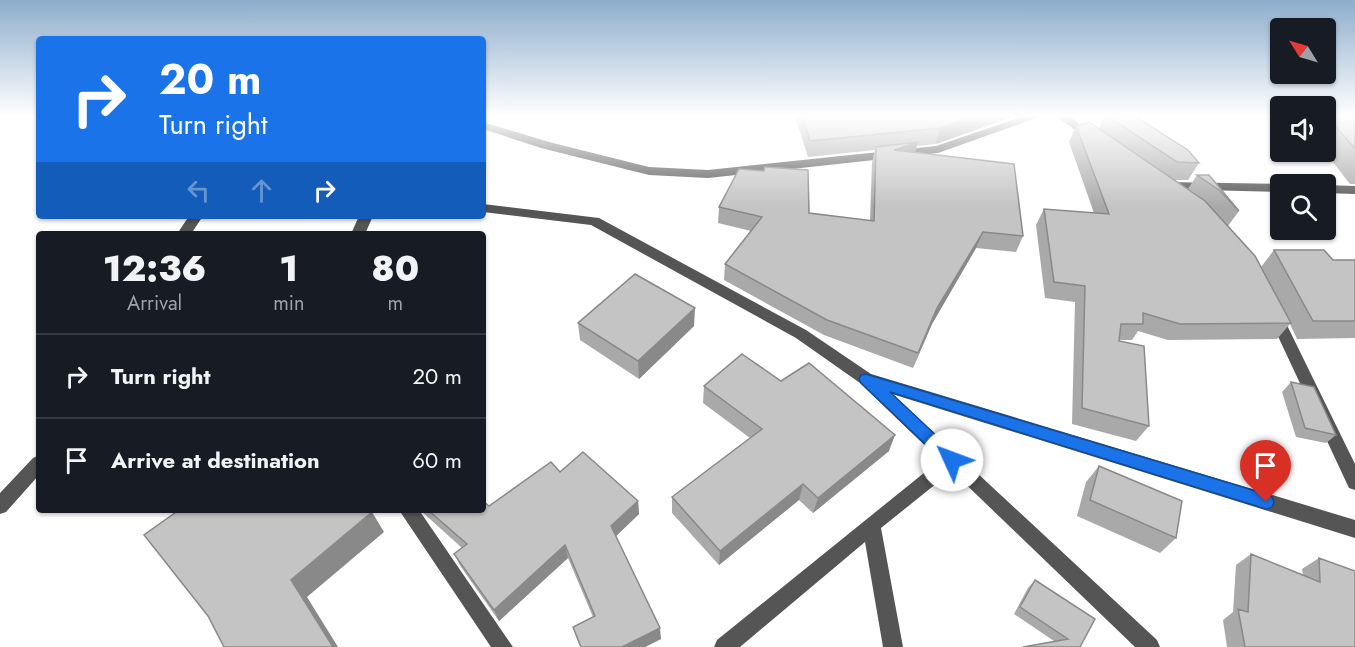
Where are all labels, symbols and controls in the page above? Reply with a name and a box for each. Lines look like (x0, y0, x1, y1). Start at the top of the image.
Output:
north arrow (1270, 18, 1336, 84)
map controls (1270, 18, 1336, 240)
text: 20 m (159, 49, 261, 110)
icon: right (60, 60, 138, 138)
button: sound (1270, 96, 1336, 162)
text: Turn right (159, 105, 267, 144)
icon: left (182, 174, 215, 207)
icon: ahead (245, 174, 278, 207)
icon: right (308, 174, 341, 207)
button: search (1270, 174, 1336, 240)
text: 12:36 (103, 242, 206, 294)
text: 1 (279, 242, 298, 294)
text: 80 (371, 242, 419, 294)
text: Arrival (127, 289, 182, 318)
text: min (273, 289, 304, 318)
text: m (387, 289, 403, 318)
icon: right (60, 360, 93, 393)
text: Turn right (111, 360, 211, 392)
text: 20 m (413, 360, 462, 392)
position arrow (920, 428, 984, 492)
pin (1240, 440, 1291, 502)
icon: arrive (60, 444, 93, 477)
text: Arrive at destination (111, 444, 320, 476)
text: 60 m (412, 444, 462, 476)
icon: arrive (1249, 449, 1282, 482)

